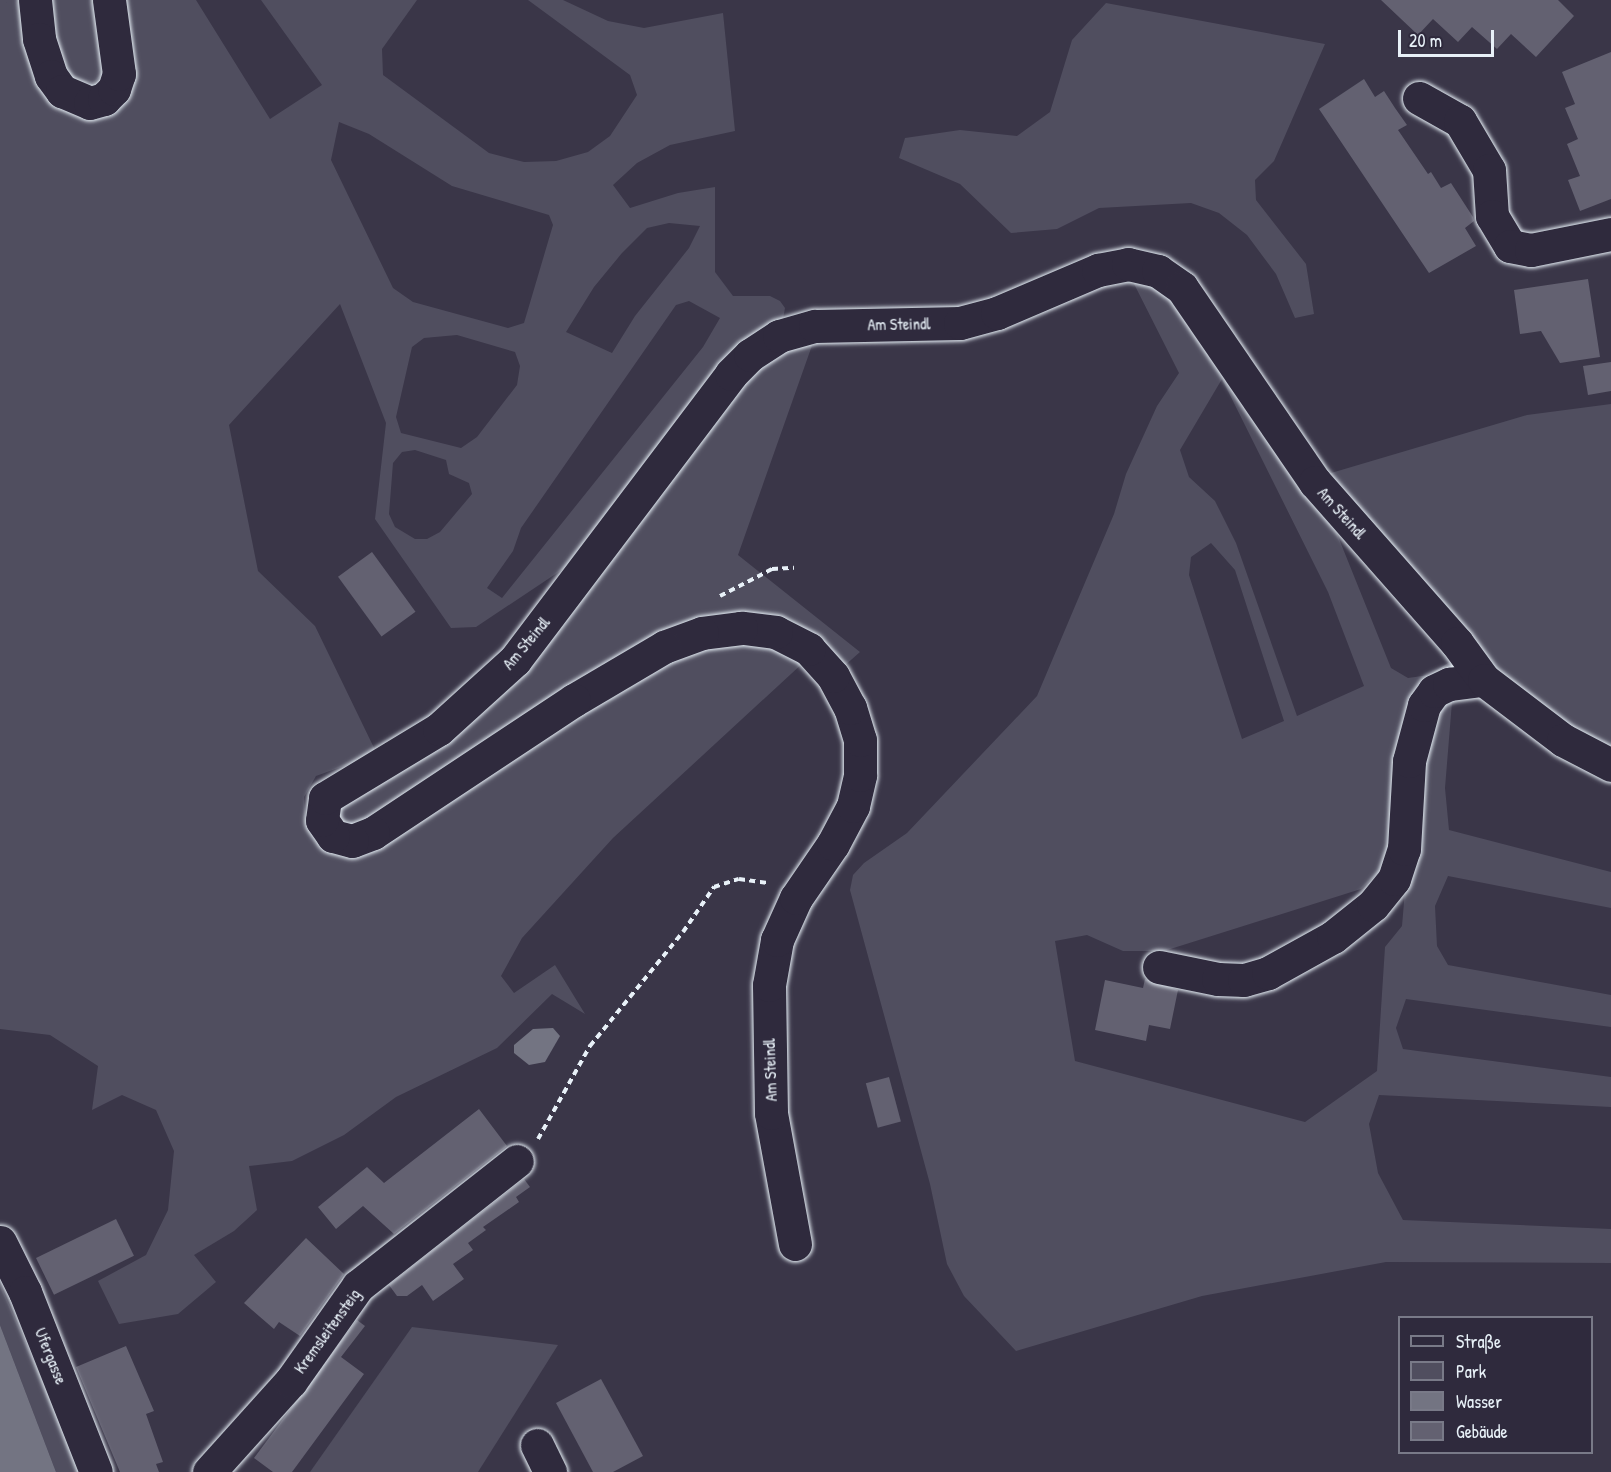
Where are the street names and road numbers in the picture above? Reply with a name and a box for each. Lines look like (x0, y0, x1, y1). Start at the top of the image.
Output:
street label: Am Steindl (867, 314, 931, 334)
street label: Am Steindl (1314, 483, 1370, 543)
street label: Am Steindl (498, 613, 554, 673)
street label: Am Steindl (759, 1038, 781, 1102)
street label: Kremsleitensteig (290, 1285, 364, 1377)
street label: Ufergasse (31, 1325, 71, 1387)

